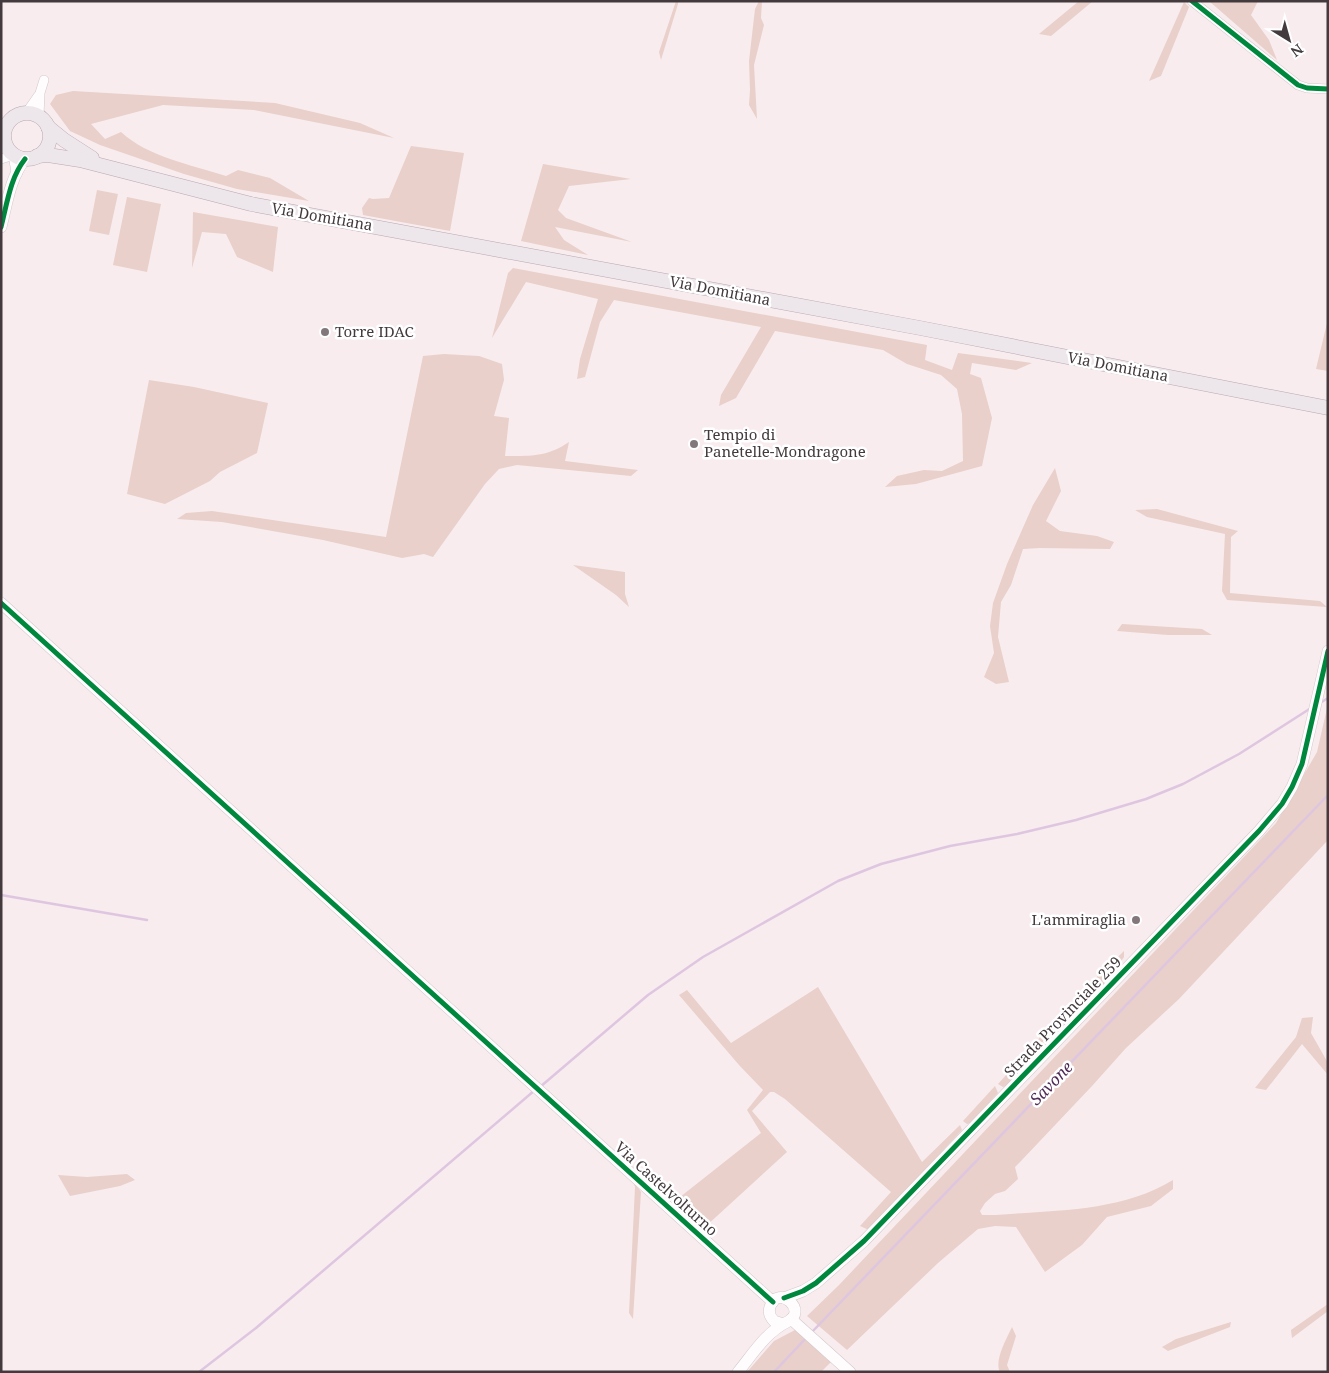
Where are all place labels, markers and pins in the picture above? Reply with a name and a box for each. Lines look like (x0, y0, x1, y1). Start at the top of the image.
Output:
place label: Torre IDAC (335, 321, 414, 341)
marker: Torre IDAC (319, 326, 331, 338)
place label: Tempio di Panetelle-Mondragone (704, 424, 866, 461)
marker: Tempio di Panetelle-Mondragone (688, 438, 700, 450)
place label: L'ammiraglia (1031, 909, 1126, 929)
marker: L'ammiraglia (1130, 914, 1142, 926)

